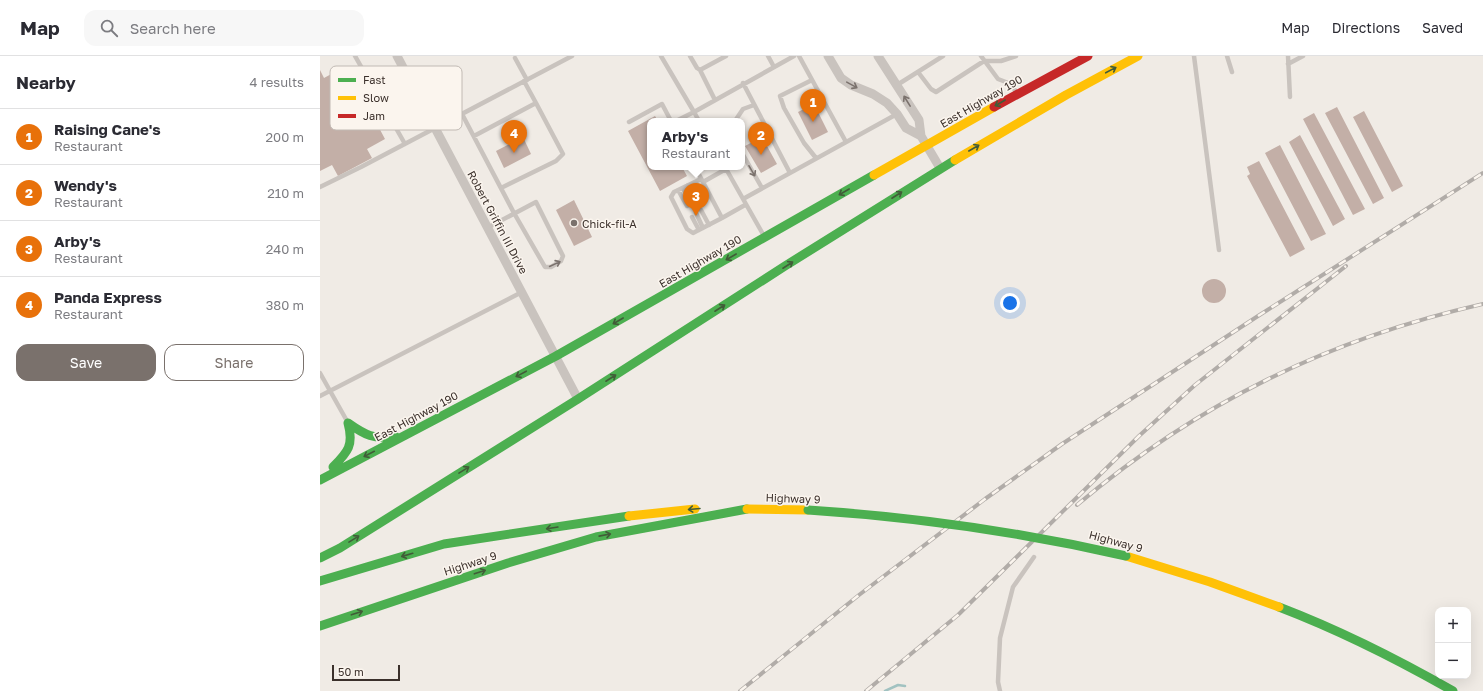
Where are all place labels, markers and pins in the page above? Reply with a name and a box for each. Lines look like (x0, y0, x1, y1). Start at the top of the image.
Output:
pin: 1 (800, 89, 826, 122)
pin: 4 (501, 120, 527, 153)
pin: 2 (748, 122, 774, 155)
pin: 3 (683, 183, 709, 216)
place label: Chick-fil-A (582, 217, 637, 230)
marker: Chick-fil-A (569, 218, 579, 228)

